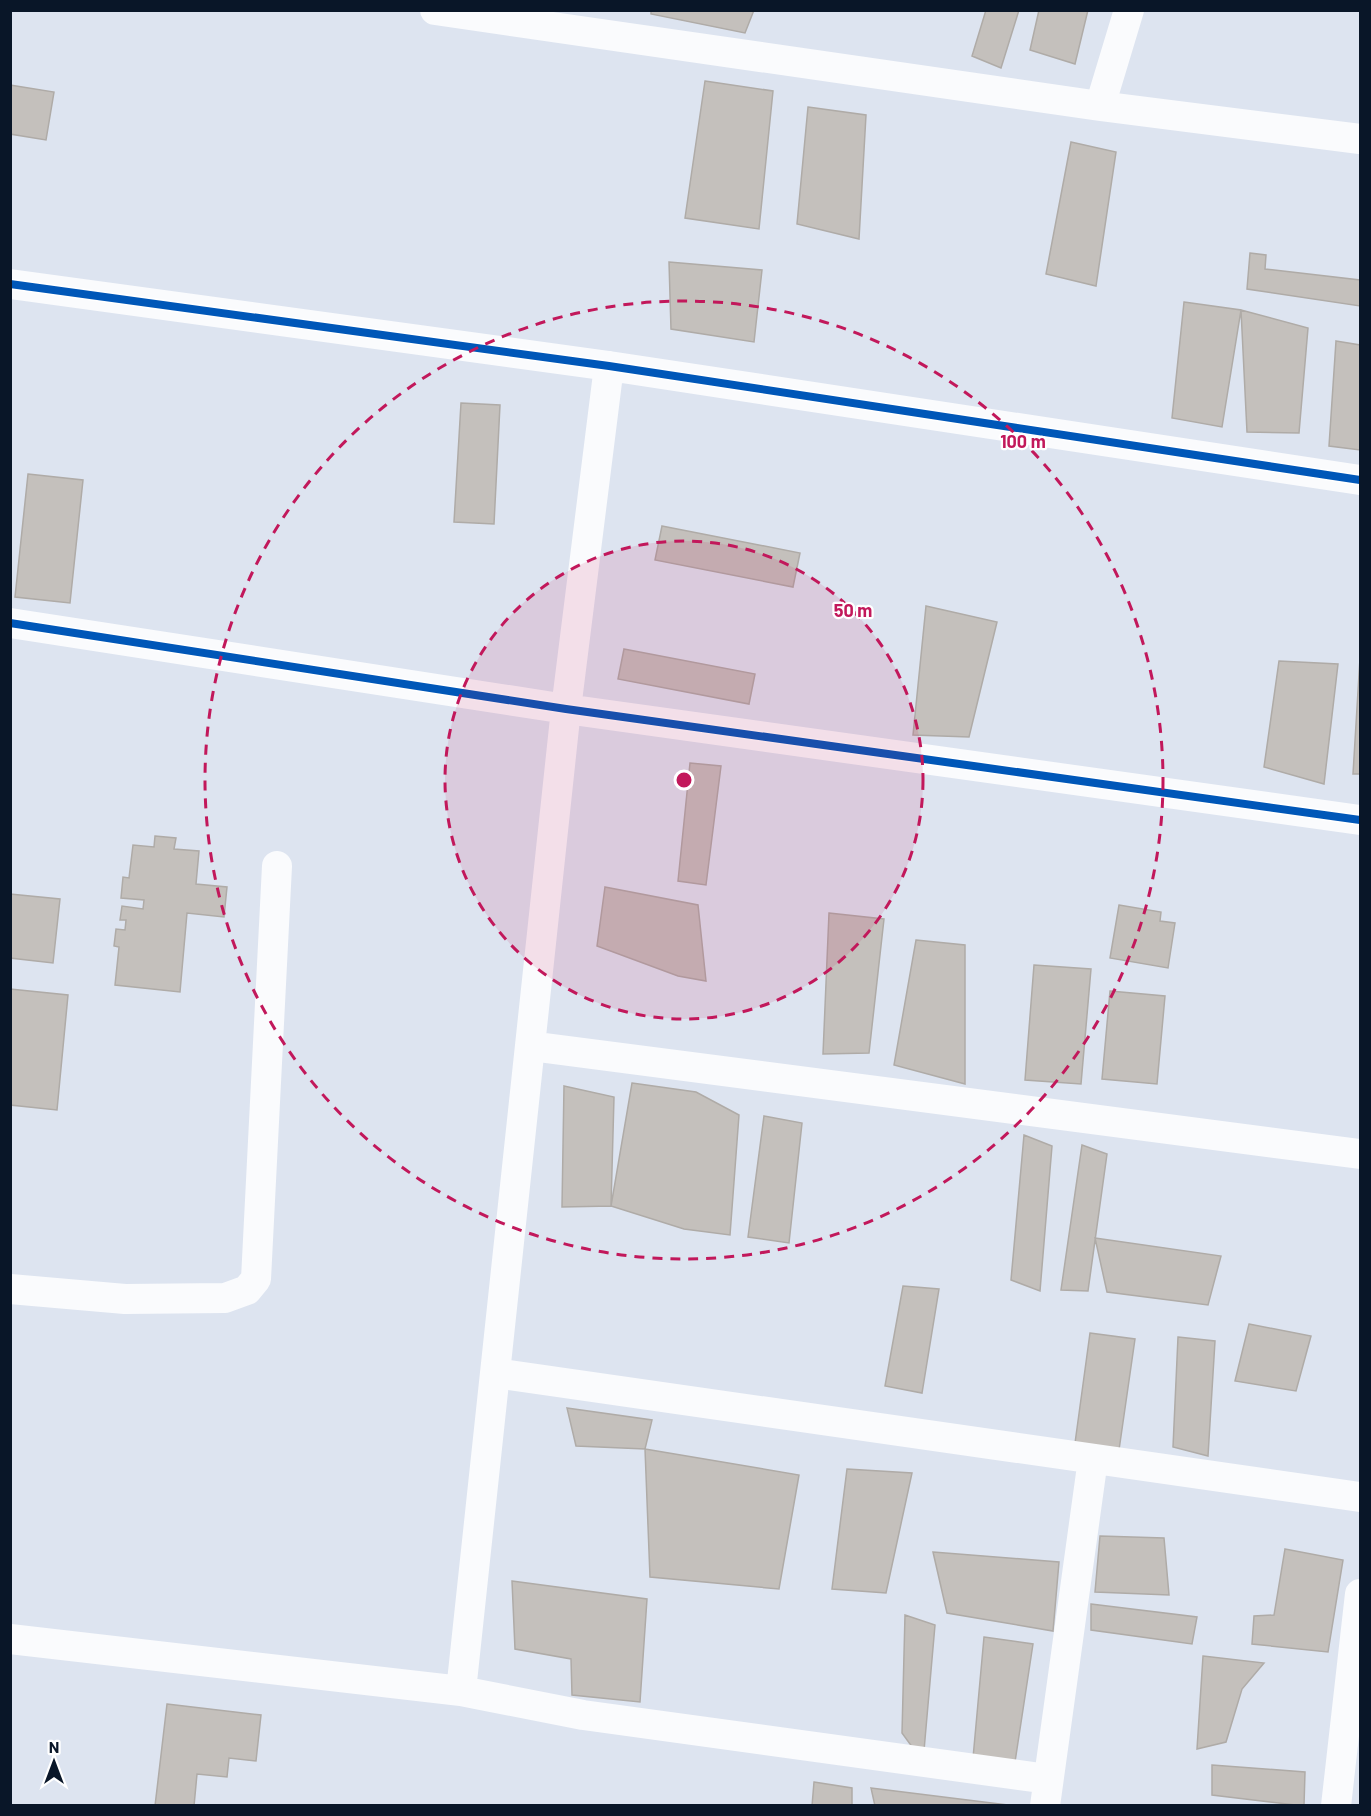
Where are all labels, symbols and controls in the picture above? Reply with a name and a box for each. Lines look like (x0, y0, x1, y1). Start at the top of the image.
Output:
text: 100 m (1000, 430, 1046, 452)
text: 50 m (834, 599, 872, 621)
centre of rings (674, 770, 694, 790)
north arrow (24, 1732, 84, 1792)
text: N (49, 1737, 59, 1756)

